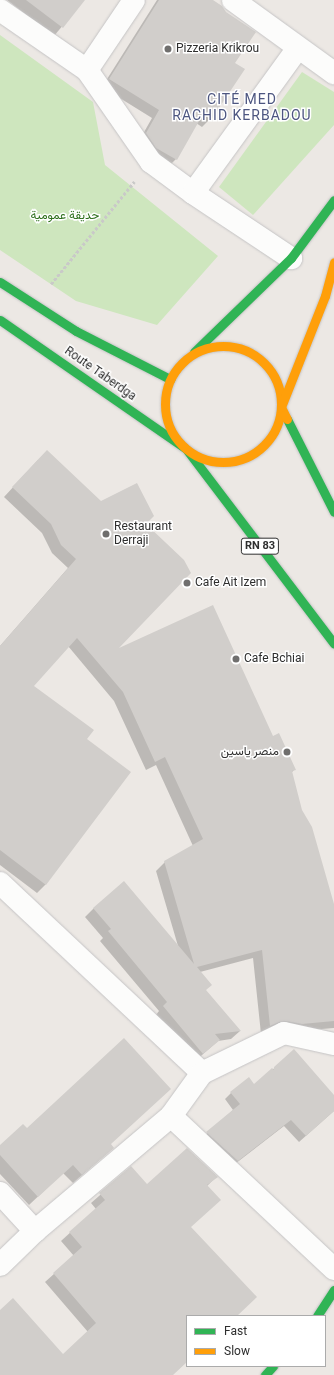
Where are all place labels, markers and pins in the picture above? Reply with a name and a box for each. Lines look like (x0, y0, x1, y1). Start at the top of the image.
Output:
place label: Pizzeria Krikrou (176, 42, 259, 56)
marker: Pizzeria Krikrou (163, 44, 173, 54)
place label: Restaurant Derraji (114, 520, 172, 548)
marker: Restaurant Derraji (101, 529, 111, 539)
place label: Cafe Ait Izem (195, 576, 266, 590)
marker: Cafe Ait Izem (182, 578, 192, 588)
place label: Cafe Bchiai (244, 652, 304, 666)
marker: Cafe Bchiai (231, 654, 241, 664)
place label: منصر ياسين (221, 745, 279, 759)
marker: منصر ياسين (282, 747, 292, 757)

